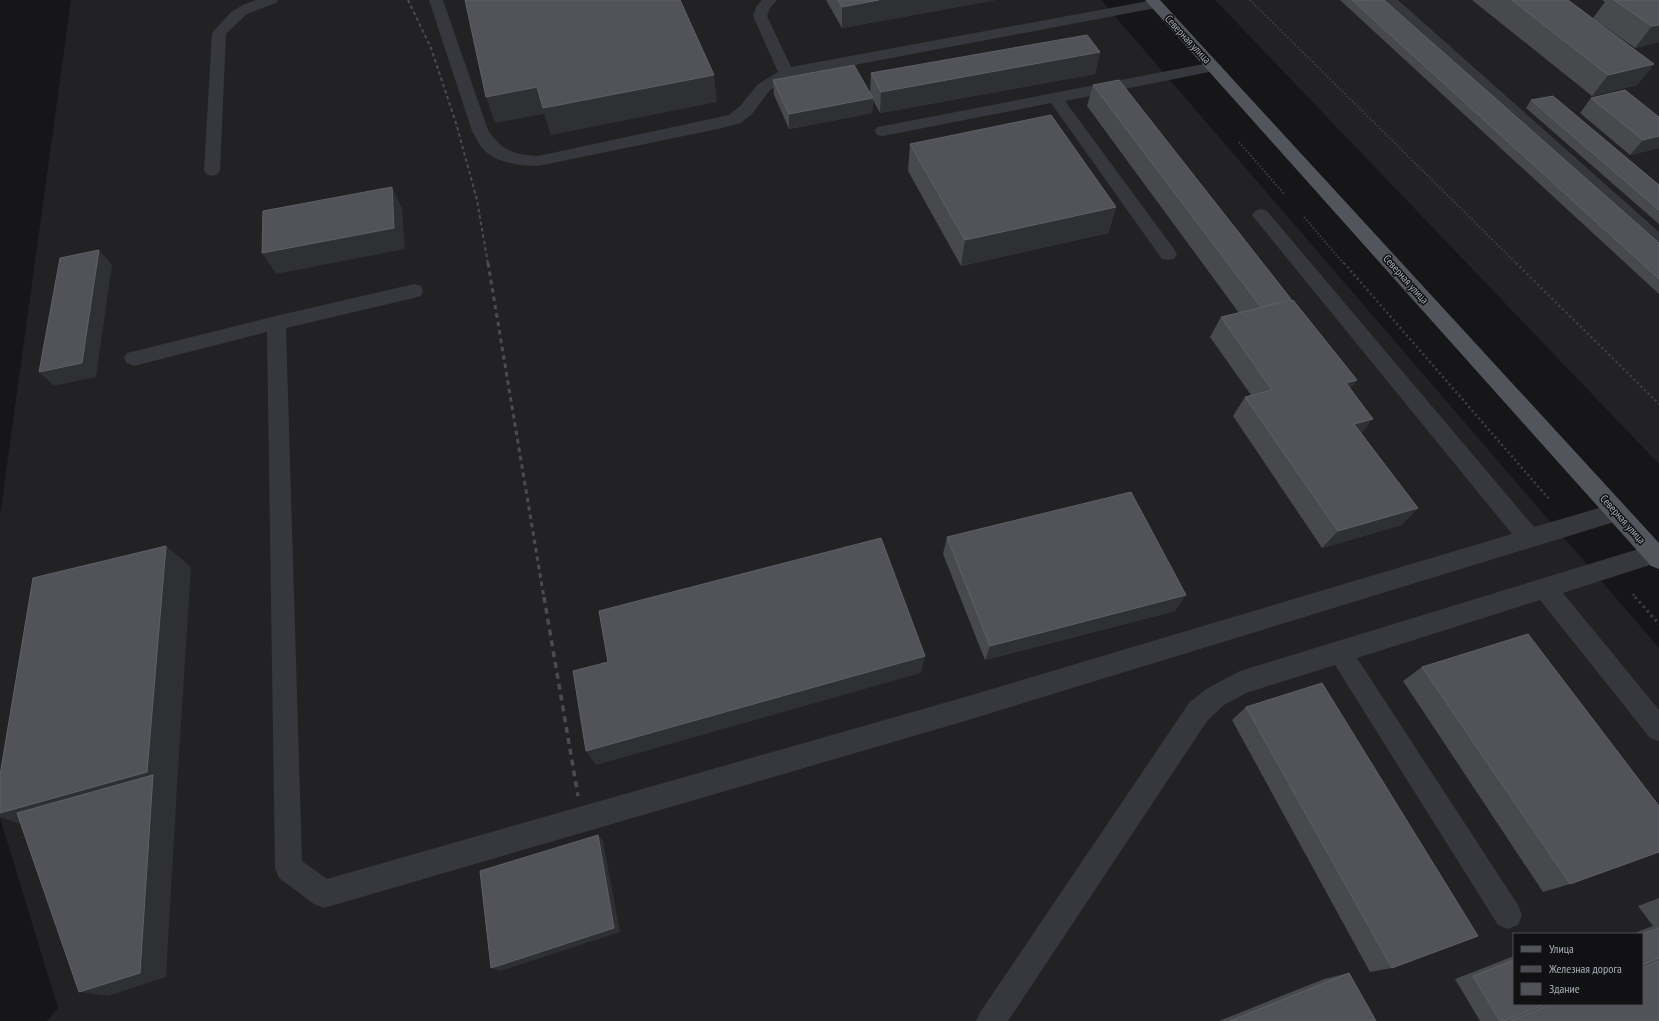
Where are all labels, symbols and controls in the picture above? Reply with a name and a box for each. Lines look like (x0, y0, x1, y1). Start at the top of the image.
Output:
street label: Северная улица (1162, 12, 1214, 66)
street label: Северная улица (1380, 252, 1432, 306)
street label: Северная улица (1597, 492, 1649, 546)
legend (1513, 933, 1643, 1005)
text: Улица (1549, 941, 1574, 956)
text: Железная дорога (1548, 961, 1622, 976)
text: Здание (1549, 981, 1580, 996)

